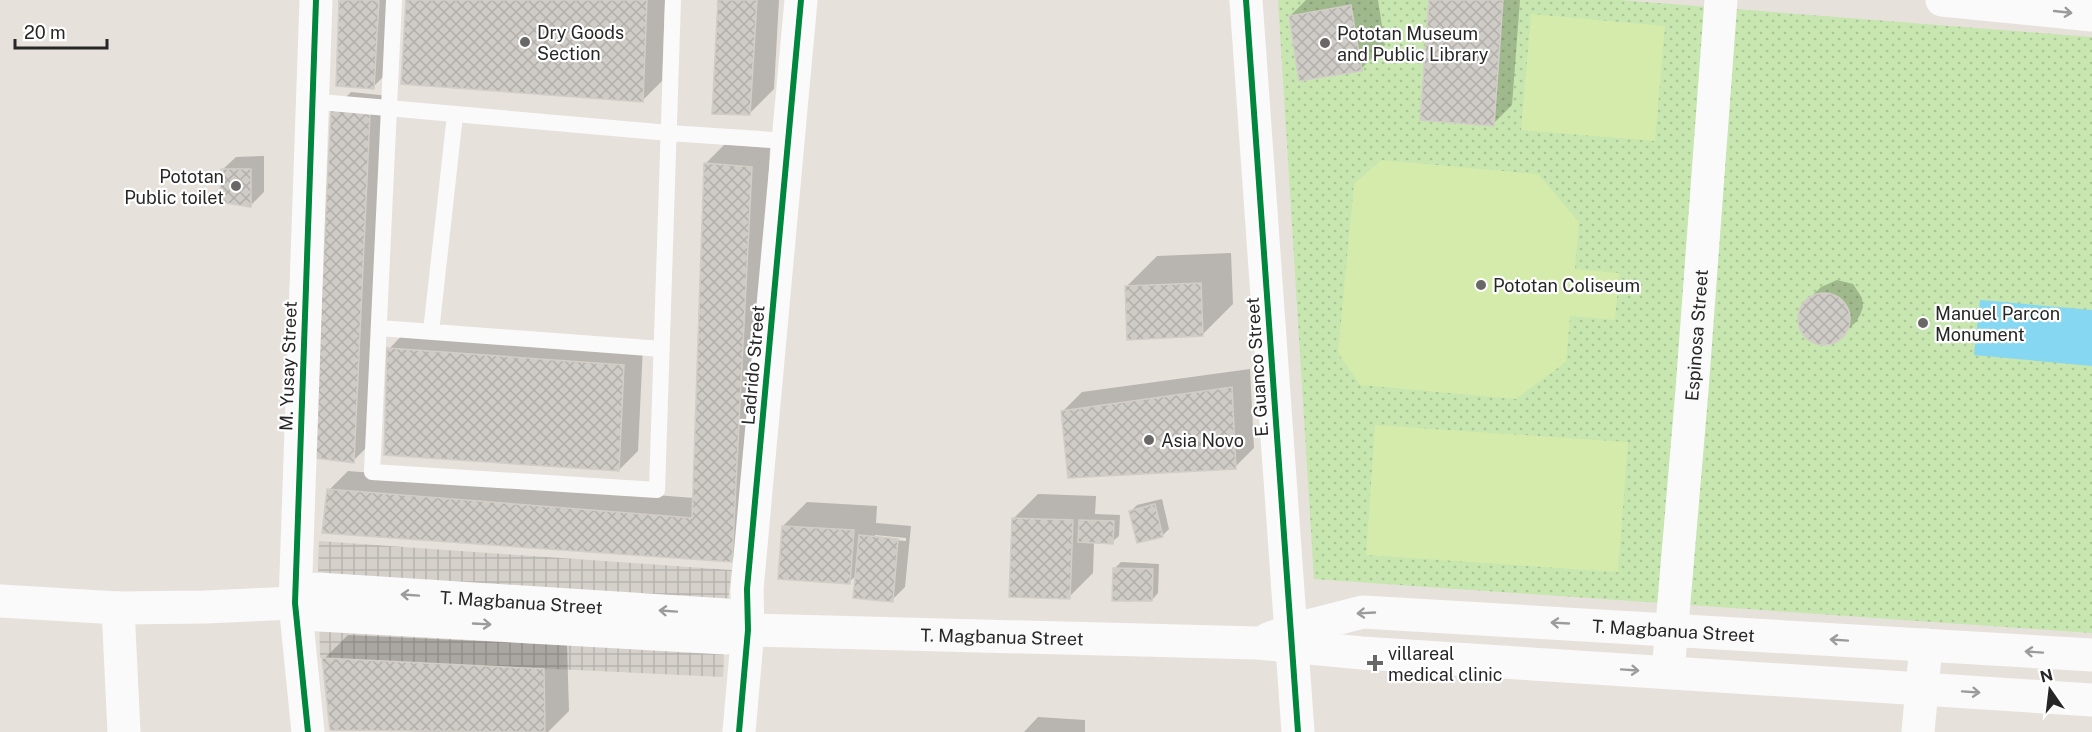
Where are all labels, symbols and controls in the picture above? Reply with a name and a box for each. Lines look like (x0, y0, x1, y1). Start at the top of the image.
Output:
one-way arrow (2053, 7, 2072, 18)
scale bar (15, 12, 106, 50)
text: 20 m (24, 22, 66, 43)
place label: Dry Goods Section (537, 22, 624, 64)
place label: Pototan Museum and Public Library (1337, 23, 1489, 65)
marker: Dry Goods Section (518, 35, 532, 49)
marker: Pototan Museum and Public Library (1318, 36, 1332, 50)
place label: Pototan Public toilet (124, 166, 224, 208)
marker: Pototan Public toilet (229, 179, 243, 193)
street label: Espinosa Street (1681, 269, 1711, 402)
place label: Pototan Coliseum (1493, 275, 1640, 296)
marker: Pototan Coliseum (1474, 278, 1488, 292)
street label: E. Guanco Street (1242, 297, 1272, 437)
street label: M. Yusay Street (275, 301, 301, 431)
place label: Manuel Parcon Monument (1935, 303, 2060, 345)
street label: Ladrido Street (737, 304, 769, 426)
marker: Manuel Parcon Monument (1916, 316, 1930, 330)
place label: Asia Novo (1161, 430, 1244, 451)
marker: Asia Novo (1142, 433, 1156, 447)
street label: T. Magbanua Street (439, 586, 603, 618)
one-way arrow (401, 589, 421, 600)
one-way arrow (658, 605, 678, 616)
one-way arrow (1357, 608, 1376, 619)
street label: T. Magbanua Street (1592, 615, 1756, 646)
one-way arrow (1551, 617, 1571, 628)
one-way arrow (471, 619, 491, 630)
street label: T. Magbanua Street (920, 624, 1084, 649)
one-way arrow (1830, 634, 1849, 645)
place label: villareal medical clinic (1388, 643, 1503, 685)
one-way arrow (2024, 646, 2044, 657)
marker: villareal medical clinic (1366, 654, 1384, 672)
north arrow (2020, 660, 2080, 720)
one-way arrow (1619, 665, 1639, 676)
text: N (2038, 665, 2055, 687)
one-way arrow (1961, 687, 1981, 698)

